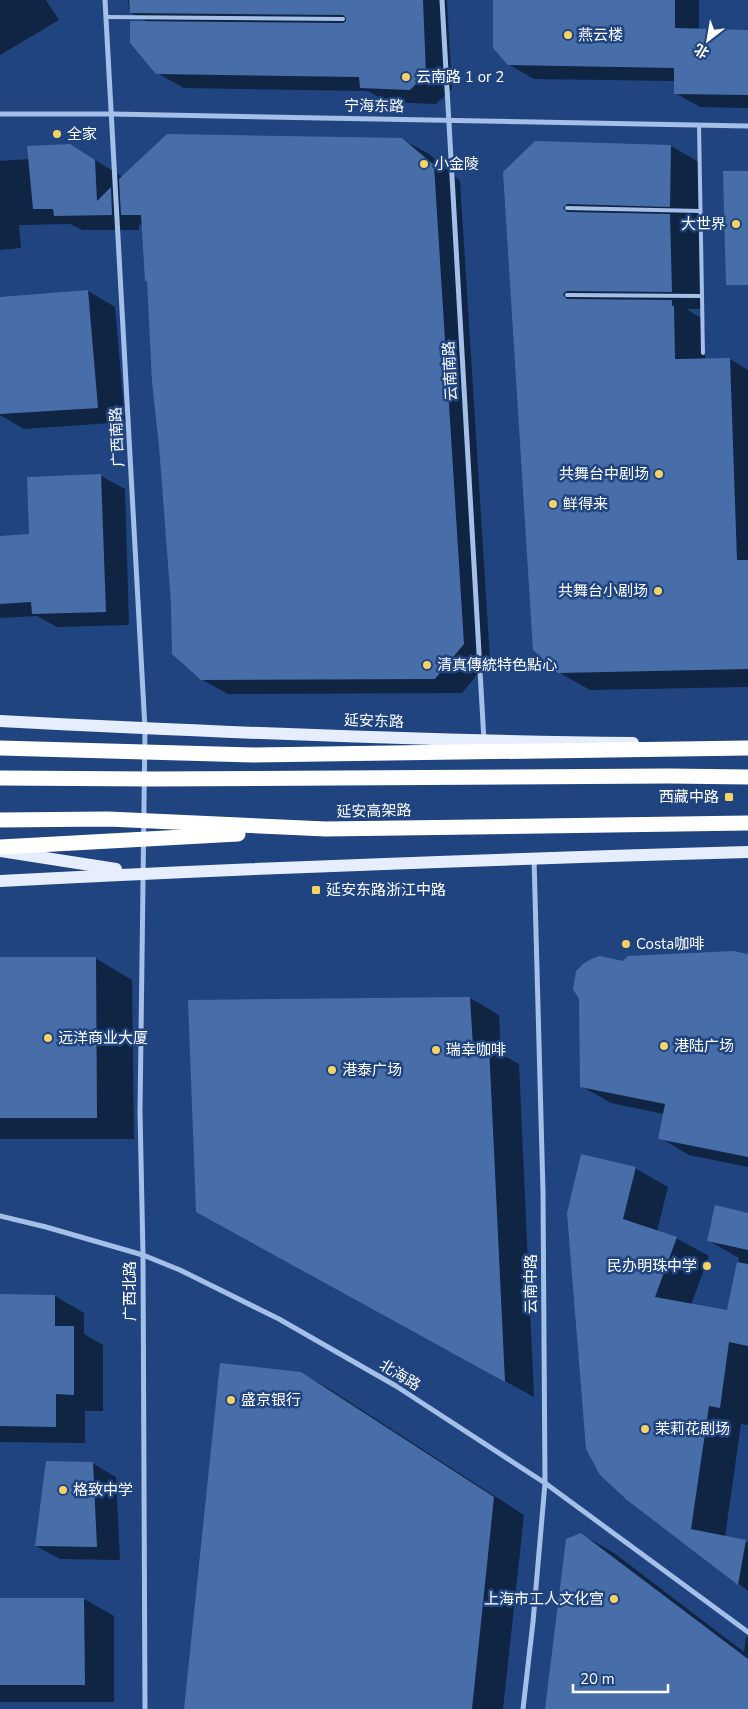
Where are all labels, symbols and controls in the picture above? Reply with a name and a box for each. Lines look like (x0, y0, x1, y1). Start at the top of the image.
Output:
north arrow (683, 15, 733, 65)
place label: 燕云楼 (578, 25, 623, 45)
marker: 燕云楼 (562, 29, 574, 41)
text: 北 (691, 39, 712, 62)
place label: 云南路 1 or 2 (416, 67, 504, 87)
marker: 云南路 1 or 2 (400, 71, 412, 83)
street label: 宁海东路 (344, 95, 404, 117)
place label: 全家 (67, 124, 97, 144)
marker: 全家 (51, 128, 63, 140)
place label: 小金陵 (434, 154, 479, 174)
marker: 小金陵 (418, 158, 430, 170)
place label: 大世界 (681, 214, 726, 234)
marker: 大世界 (730, 218, 742, 230)
street label: 云南南路 (438, 341, 462, 401)
street label: 广西南路 (105, 407, 129, 467)
place label: 共舞台中剧场 (559, 464, 649, 484)
marker: 共舞台中剧场 (653, 468, 665, 480)
place label: 鲜得来 (563, 494, 608, 514)
marker: 鲜得来 (547, 498, 559, 510)
place label: 共舞台小剧场 (558, 581, 648, 601)
marker: 共舞台小剧场 (652, 585, 664, 597)
place label: 清真傳統特色點心 (437, 655, 557, 675)
marker: 清真傳統特色點心 (421, 659, 433, 671)
street label: 延安东路 (344, 710, 404, 732)
place label: 西藏中路 (659, 787, 719, 807)
marker: 西藏中路 (723, 791, 735, 803)
street label: 延安高架路 (336, 800, 412, 822)
place label: 延安东路浙江中路 (326, 880, 446, 900)
marker: 延安东路浙江中路 (310, 884, 322, 896)
place label: Costa咖啡 (636, 934, 704, 954)
marker: Costa咖啡 (620, 938, 632, 950)
place label: 远洋商业大厦 (58, 1028, 148, 1048)
marker: 远洋商业大厦 (42, 1032, 54, 1044)
place label: 港陆广场 (674, 1036, 734, 1056)
place label: 瑞幸咖啡 (446, 1040, 506, 1060)
marker: 港陆广场 (658, 1040, 670, 1052)
marker: 瑞幸咖啡 (430, 1044, 442, 1056)
place label: 港泰广场 (342, 1060, 402, 1080)
marker: 港泰广场 (326, 1064, 338, 1076)
street label: 云南中路 (521, 1254, 541, 1314)
place label: 民办明珠中学 (607, 1256, 697, 1276)
marker: 民办明珠中学 (701, 1260, 713, 1272)
street label: 广西北路 (120, 1261, 140, 1321)
street label: 北海路 (376, 1355, 424, 1395)
place label: 盛京银行 (241, 1390, 301, 1410)
marker: 盛京银行 (225, 1394, 237, 1406)
place label: 茉莉花剧场 (655, 1419, 730, 1439)
marker: 茉莉花剧场 (639, 1423, 651, 1435)
place label: 格致中学 (73, 1480, 133, 1500)
marker: 格致中学 (57, 1484, 69, 1496)
place label: 上海市工人文化宫 (484, 1589, 604, 1609)
marker: 上海市工人文化宫 (608, 1593, 620, 1605)
scale bar (573, 1662, 668, 1694)
text: 20 m (580, 1669, 615, 1689)

